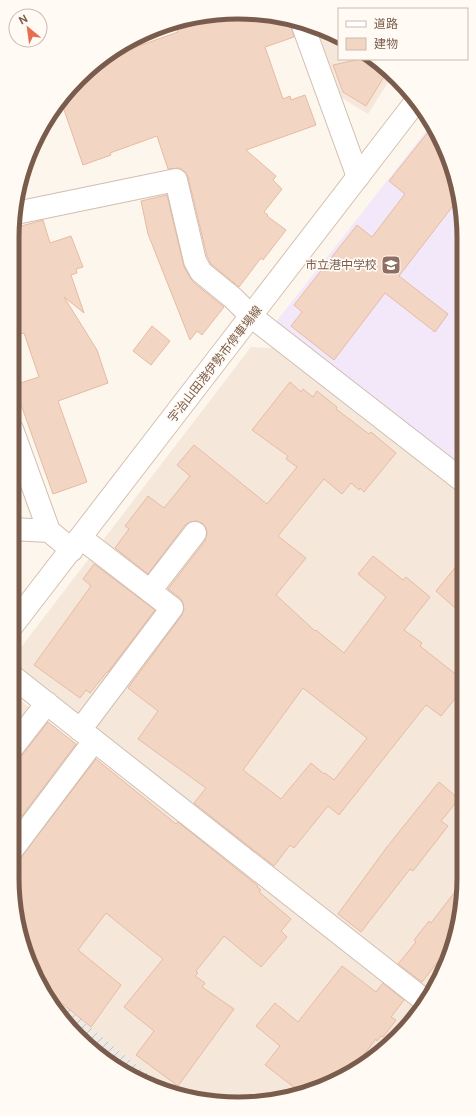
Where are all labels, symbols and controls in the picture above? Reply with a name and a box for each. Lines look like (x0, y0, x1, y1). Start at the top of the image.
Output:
north arrow (8, 8, 48, 48)
legend (338, 8, 468, 60)
text: N (16, 11, 30, 27)
text: 道路 (374, 16, 398, 32)
text: 建物 (374, 36, 398, 52)
school or university icon: 市立港中学校 (380, 254, 402, 276)
place label: 市立港中学校 (305, 257, 377, 273)
street label: 宇治山田港伊勢市停車場線 (164, 302, 266, 426)

